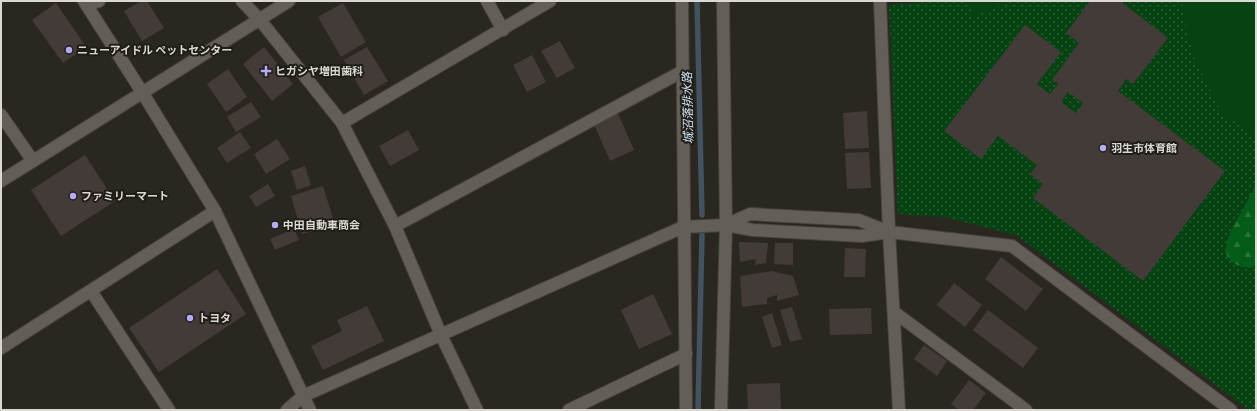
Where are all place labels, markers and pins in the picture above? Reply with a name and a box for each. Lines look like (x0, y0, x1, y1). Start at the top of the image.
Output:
place label: ニューアイドル ペットセンター (77, 42, 232, 58)
marker: ニューアイドル ペットセンター (64, 45, 74, 55)
place label: ヒガシヤ増田歯科 (275, 63, 363, 79)
marker: ヒガシヤ増田歯科 (260, 65, 272, 77)
place label: 羽生市体育館 (1111, 140, 1177, 156)
marker: 羽生市体育館 (1098, 143, 1108, 153)
place label: ファミリーマート (81, 188, 169, 204)
marker: ファミリーマート (68, 191, 78, 201)
place label: 中田自動車商会 (283, 217, 360, 233)
marker: 中田自動車商会 (270, 220, 280, 230)
place label: トヨタ (198, 310, 231, 326)
marker: トヨタ (185, 313, 195, 323)

